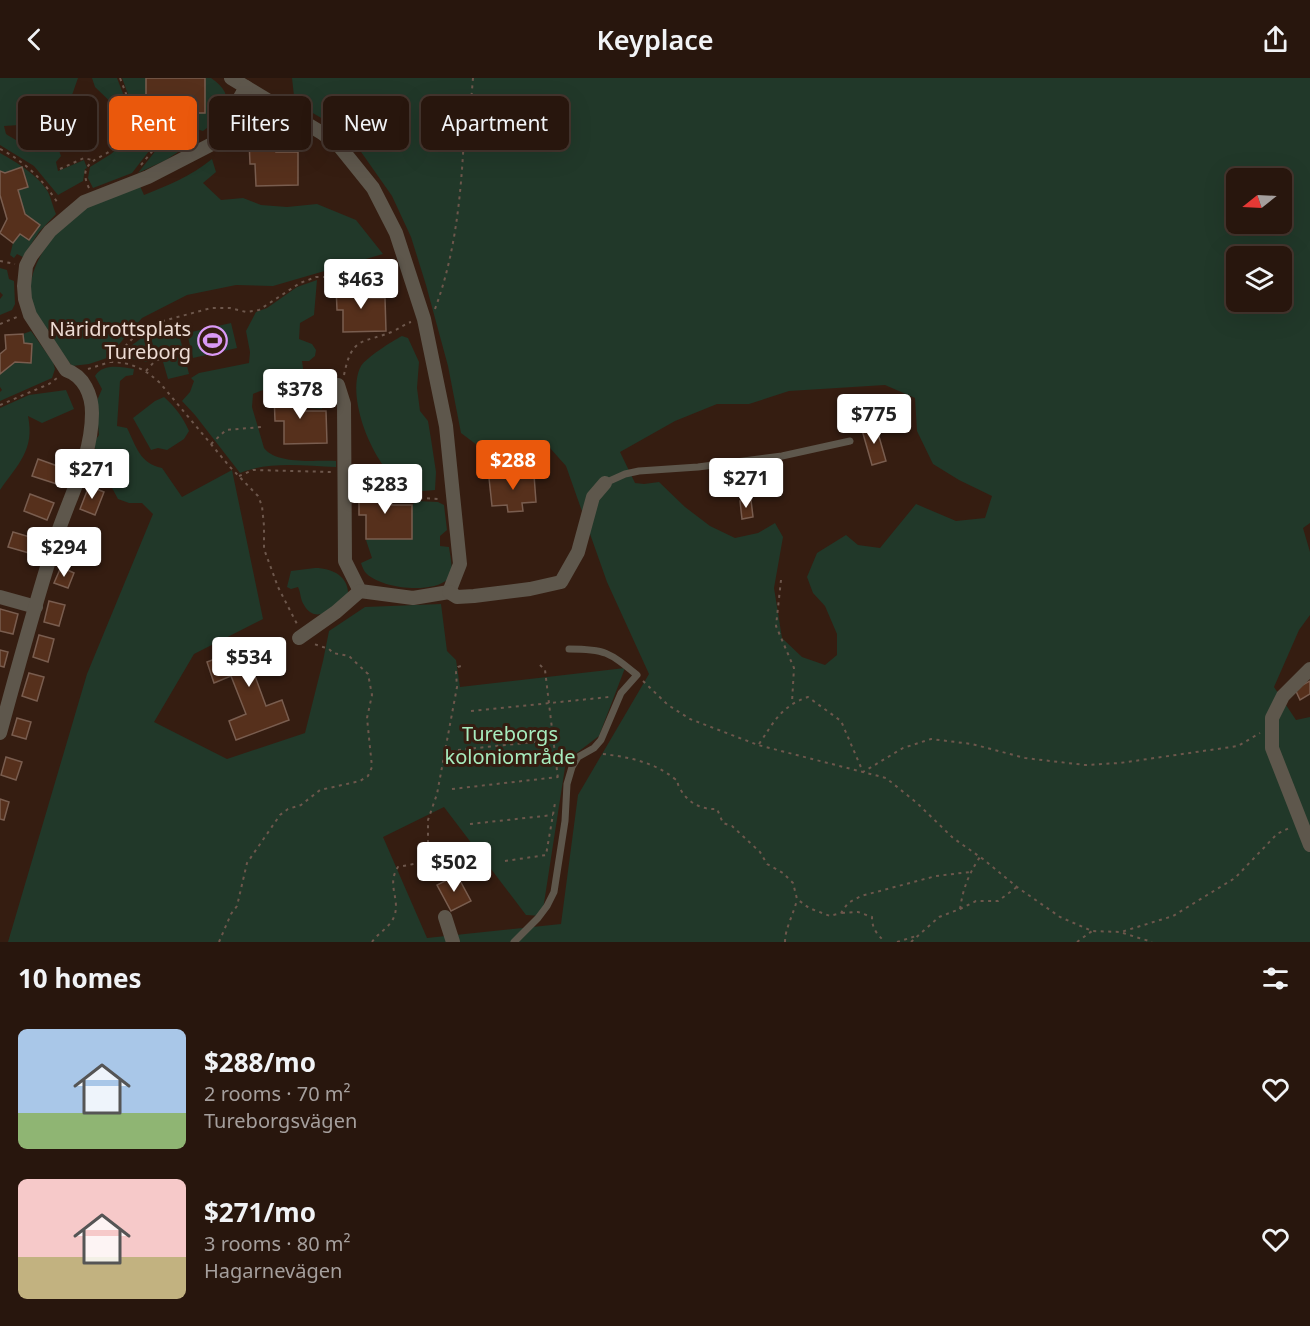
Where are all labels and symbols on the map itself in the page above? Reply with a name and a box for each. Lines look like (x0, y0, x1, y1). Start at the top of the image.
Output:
north arrow (1226, 168, 1292, 234)
pin: $463 (325, 259, 397, 310)
place label: Näridrottsplats Tureborg (49, 315, 191, 365)
sports icon: Näridrottsplats Tureborg (196, 324, 228, 356)
pin: $378 (264, 369, 336, 420)
pin: $775 (838, 394, 910, 445)
pin: $288 (477, 440, 549, 491)
pin: $271 (56, 449, 128, 500)
pin: $271 (710, 458, 782, 509)
pin: $283 (349, 464, 421, 515)
pin: $294 (28, 527, 100, 578)
pin: $534 (213, 637, 285, 688)
park label: Tureborgs koloniområde (444, 720, 576, 770)
pin: $502 (418, 842, 490, 893)

